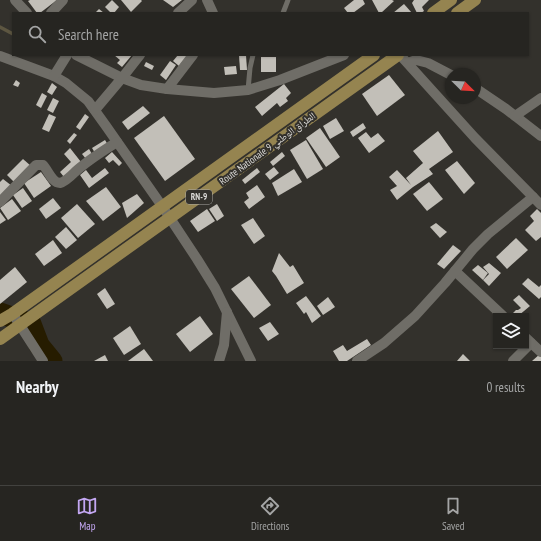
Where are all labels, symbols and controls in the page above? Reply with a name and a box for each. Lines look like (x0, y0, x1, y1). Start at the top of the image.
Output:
search box (12, 12, 529, 56)
icon: search (26, 23, 48, 45)
text: Search here (58, 25, 119, 44)
north arrow (445, 68, 481, 104)
street label: Route Nationale الطراق الوطني 9 (217, 109, 319, 189)
road number: RN-9 (186, 190, 212, 204)
map controls (493, 313, 529, 349)
button: layers (493, 313, 529, 349)
text: Nearby (16, 376, 59, 398)
text: 0 results (486, 379, 525, 396)
tab: Map (76, 495, 98, 533)
tab: Directions (251, 495, 289, 533)
tab: Saved (442, 495, 465, 533)

